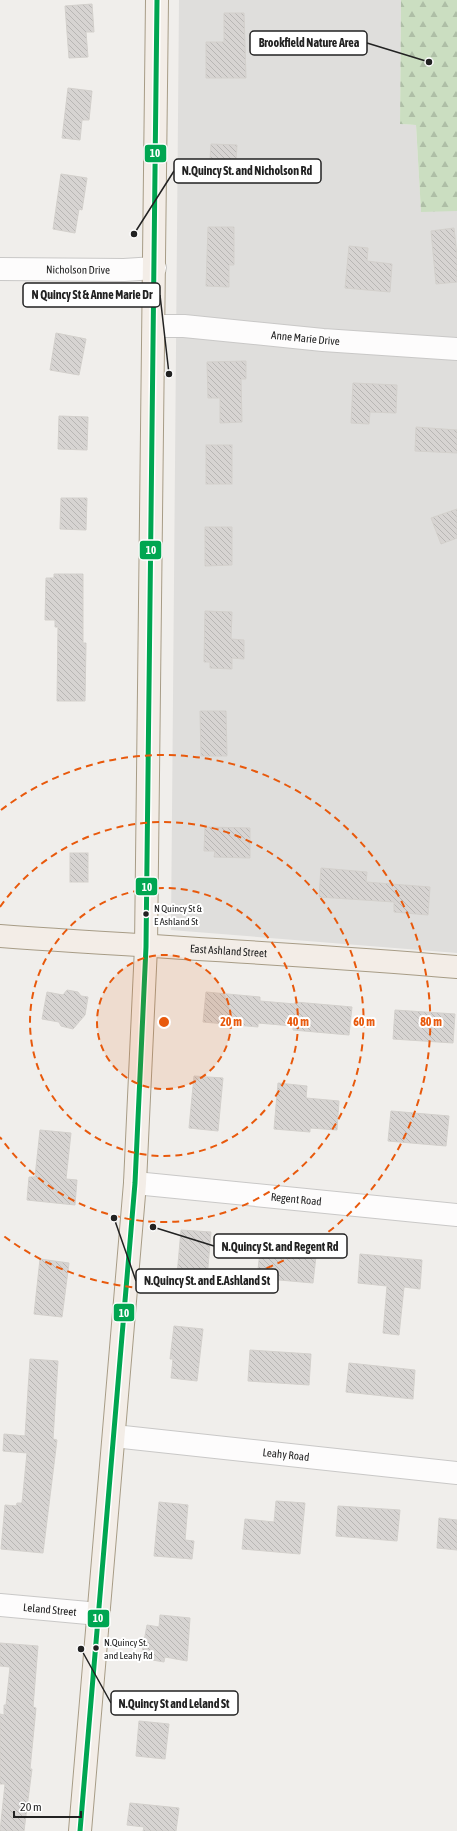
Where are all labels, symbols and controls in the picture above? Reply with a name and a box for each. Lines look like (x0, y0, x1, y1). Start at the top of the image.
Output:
callout: Brookfield Nature Area (250, 31, 367, 55)
text: Brookfield Nature Area (259, 36, 360, 50)
line badge: 10 (144, 144, 167, 163)
text: 10 (150, 147, 160, 159)
callout: N.Quincy St. and Nicholson Rd (174, 159, 321, 183)
text: N.Quincy St. and Nicholson Rd (182, 164, 313, 178)
street label: Nicholson Drive (46, 263, 110, 276)
callout: N Quincy St & Anne Marie Dr (23, 283, 160, 307)
text: N Quincy St & Anne Marie Dr (31, 288, 153, 302)
street label: Anne Marie Drive (271, 329, 340, 347)
line badge: 10 (139, 540, 162, 560)
text: 10 (146, 544, 156, 556)
line badge: 10 (135, 877, 158, 896)
text: 10 (142, 881, 152, 893)
place label: N Quincy St & E Ashland St (154, 903, 203, 927)
marker: N Quincy St & E Ashland St (141, 909, 151, 919)
street label: East Ashland Street (190, 942, 267, 959)
centre of rings (157, 1015, 171, 1029)
text: 20 m (220, 1015, 242, 1029)
text: 40 m (286, 1015, 309, 1029)
text: 60 m (353, 1015, 375, 1029)
text: 80 m (420, 1015, 442, 1029)
street label: Regent Road (270, 1191, 322, 1208)
callout: N.Quincy St. and Regent Rd (214, 1234, 347, 1258)
text: N.Quincy St. and Regent Rd (221, 1240, 339, 1254)
callout: N.Quincy St. and E.Ashland St (136, 1269, 278, 1293)
text: N.Quincy St. and E.Ashland St (144, 1274, 271, 1288)
line badge: 10 (113, 1303, 135, 1322)
text: 10 (119, 1307, 129, 1319)
street label: Leahy Road (262, 1446, 310, 1463)
street label: Leland Street (23, 1601, 77, 1618)
line badge: 10 (87, 1609, 110, 1628)
text: 10 (93, 1612, 103, 1624)
place label: N.Quincy St. and Leahy Rd (104, 1637, 153, 1661)
marker: N.Quincy St. and Leahy Rd (91, 1643, 101, 1653)
callout: N.Quincy St and Leland St (111, 1691, 238, 1715)
text: N.Quincy St and Leland St (118, 1697, 230, 1711)
scale bar (14, 1793, 81, 1819)
text: 20 m (20, 1800, 42, 1814)

